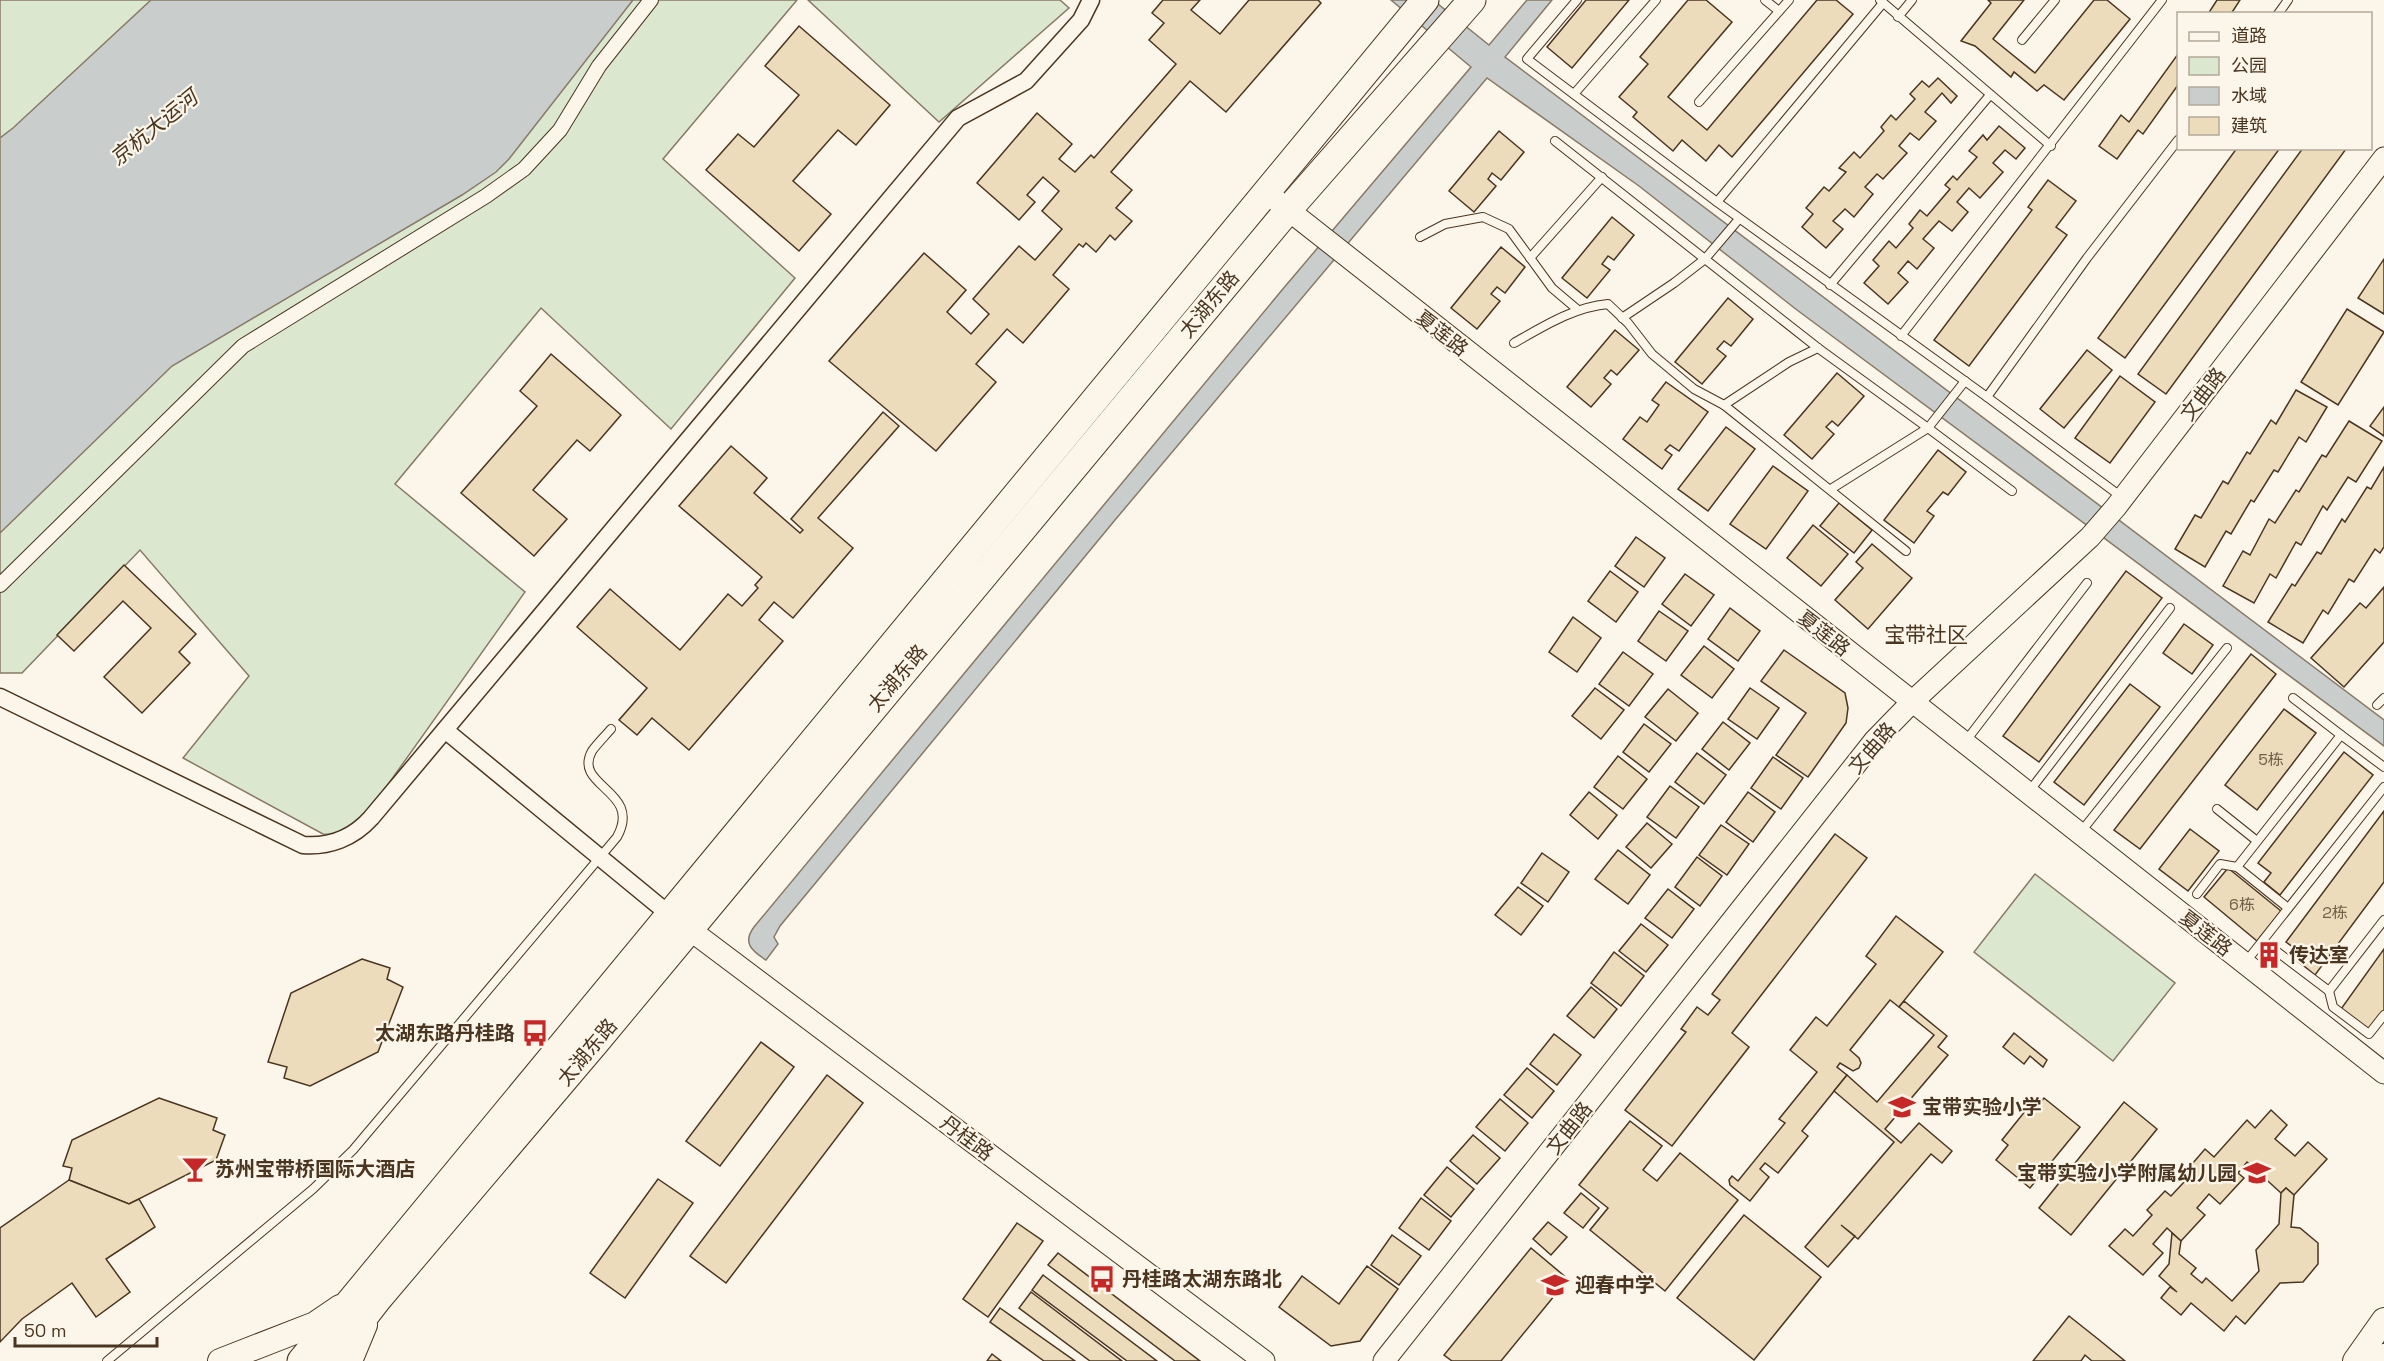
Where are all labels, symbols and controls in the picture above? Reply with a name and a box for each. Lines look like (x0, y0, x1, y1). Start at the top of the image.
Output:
legend (2177, 12, 2372, 150)
text: 道路 (2231, 24, 2267, 47)
text: 公园 (2231, 54, 2267, 77)
water label: 京杭大运河 (104, 82, 206, 171)
text: 水域 (2231, 84, 2267, 107)
text: 建筑 (2231, 114, 2267, 137)
street label: 太湖东路 (1173, 265, 1245, 343)
street label: 夏莲路 (1410, 304, 1474, 362)
street label: 文曲路 (2175, 362, 2231, 426)
street label: 夏莲路 (1792, 604, 1856, 662)
district label: 宝带社区 (1884, 621, 1968, 648)
street label: 太湖东路 (861, 639, 933, 717)
street label: 文曲路 (1843, 717, 1901, 779)
house number: 5栋 (2258, 749, 2284, 770)
house number: 6栋 (2229, 894, 2255, 915)
house number: 2栋 (2322, 902, 2348, 923)
street label: 夏莲路 (2174, 904, 2238, 962)
building icon: 传达室 (2254, 940, 2284, 970)
place label: 传达室 (2289, 942, 2349, 968)
street label: 太湖东路 (551, 1013, 623, 1091)
bus stop icon: 太湖东路丹桂路 (520, 1018, 550, 1048)
place label: 太湖东路丹桂路 (375, 1020, 515, 1046)
school or university icon: 宝带实验小学 (1887, 1092, 1917, 1122)
place label: 宝带实验小学 (1922, 1094, 2042, 1120)
street label: 文曲路 (1540, 1096, 1598, 1160)
street label: 丹桂路 (935, 1110, 999, 1166)
bar icon: 苏州宝带桥国际大酒店 (180, 1154, 210, 1184)
place label: 苏州宝带桥国际大酒店 (215, 1156, 415, 1182)
school or university icon: 宝带实验小学附属幼儿园 (2242, 1158, 2272, 1188)
place label: 宝带实验小学附属幼儿园 (2017, 1160, 2237, 1186)
bus stop icon: 丹桂路太湖东路北 (1087, 1264, 1117, 1294)
place label: 丹桂路太湖东路北 (1122, 1266, 1282, 1292)
school or university icon: 迎春中学 (1540, 1270, 1570, 1300)
place label: 迎春中学 (1575, 1272, 1655, 1298)
scale bar (15, 1310, 158, 1348)
text: 50 m (24, 1319, 66, 1342)

